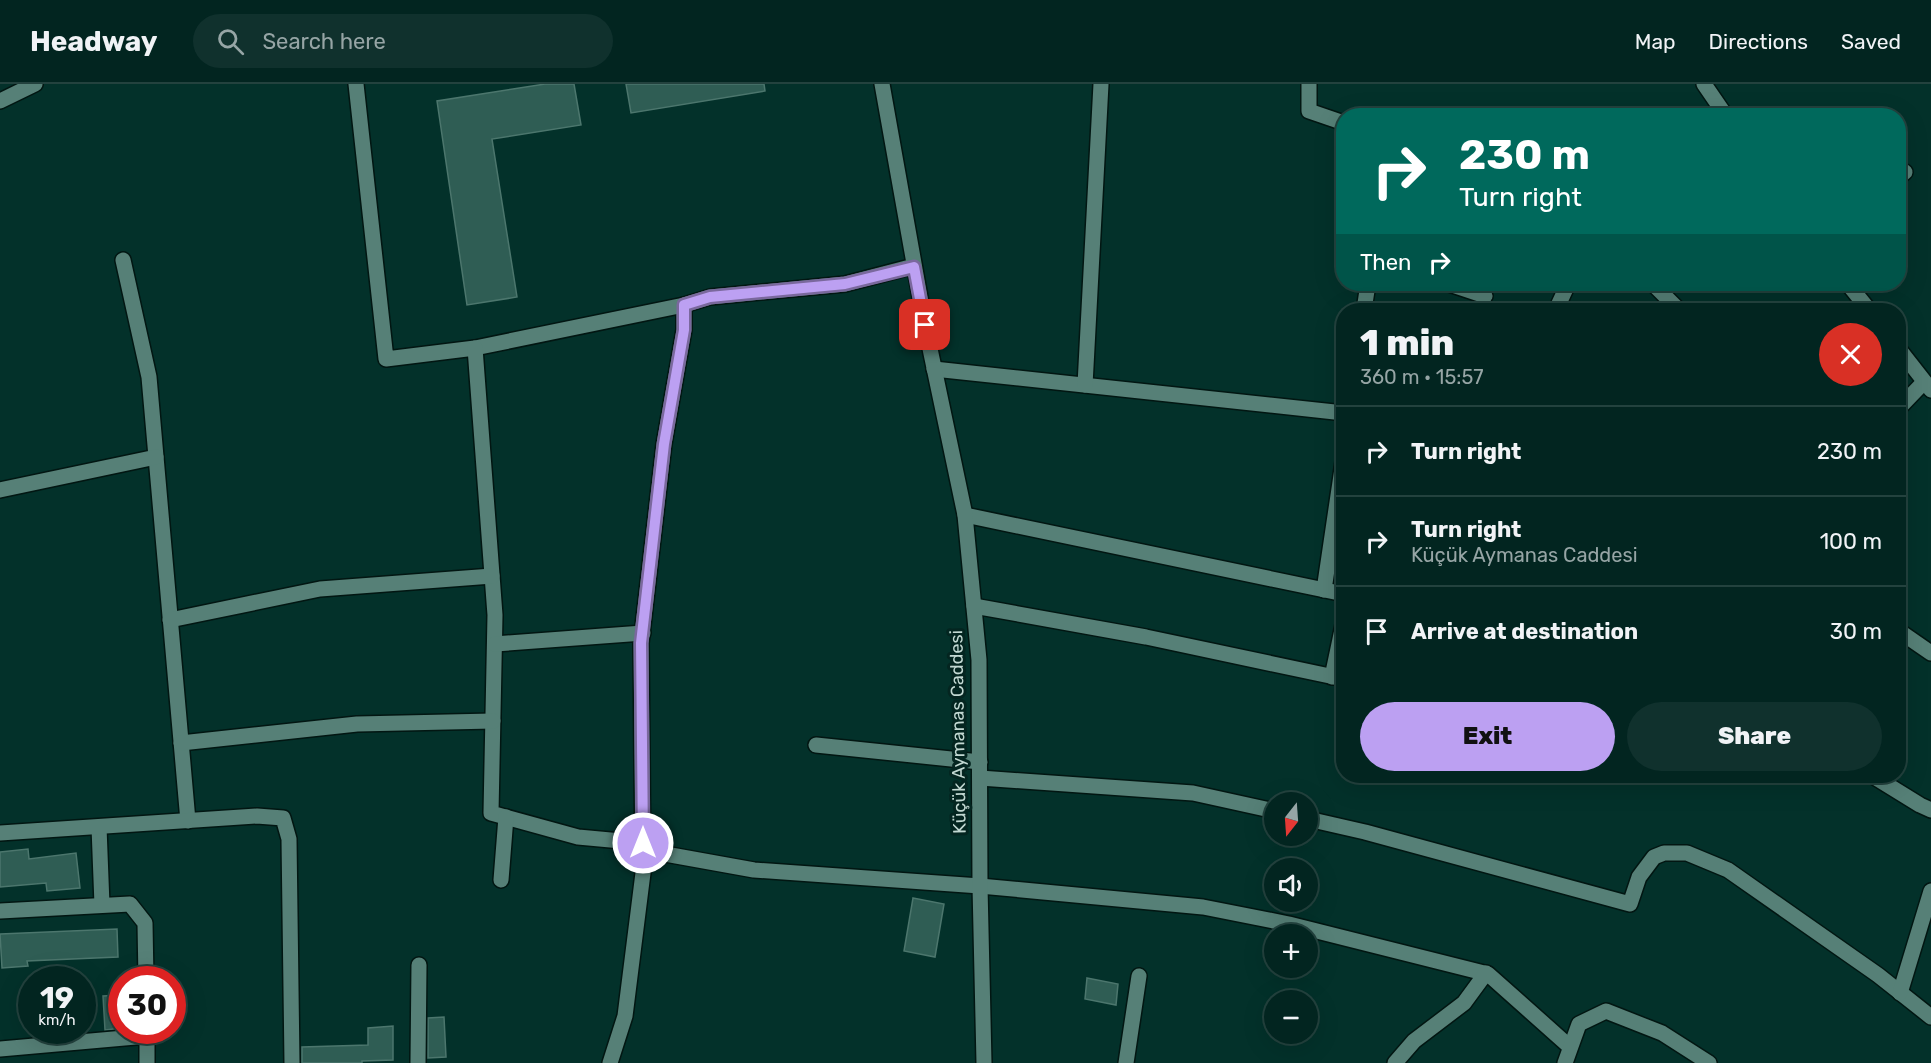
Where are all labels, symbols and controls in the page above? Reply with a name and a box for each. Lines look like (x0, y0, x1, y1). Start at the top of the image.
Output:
search box (193, 14, 613, 68)
text: Headway (30, 25, 157, 58)
icon: search (214, 25, 247, 58)
text: Search here (262, 28, 386, 55)
text: Map (1635, 29, 1676, 54)
text: Directions (1709, 29, 1808, 54)
text: Saved (1841, 29, 1901, 54)
text: 230 m (1459, 130, 1590, 180)
icon: right (1360, 132, 1438, 210)
text: Turn right (1459, 181, 1582, 213)
icon: right (1423, 246, 1456, 279)
text: Then (1360, 249, 1411, 276)
pin (899, 299, 950, 350)
icon: arrive (908, 308, 941, 341)
text: 1 min (1360, 321, 1454, 364)
button: close (1819, 323, 1882, 386)
text: 360 m · 15:57 (1360, 365, 1484, 389)
icon: right (1360, 435, 1393, 468)
text: Turn right (1411, 438, 1521, 465)
text: 230 m (1817, 438, 1882, 465)
text: Turn right (1411, 516, 1521, 543)
icon: right (1360, 525, 1393, 558)
text: 100 m (1820, 528, 1882, 555)
text: Küçük Aymanas Caddesi (1411, 543, 1637, 567)
icon: arrive (1360, 615, 1393, 648)
text: Arrive at destination (1411, 618, 1638, 645)
text: 30 m (1830, 618, 1882, 645)
street label: Küçük Aymanas Caddesi (945, 630, 971, 834)
button: Exit (1360, 702, 1615, 771)
button: Share (1627, 702, 1882, 771)
north arrow (1264, 792, 1318, 846)
map controls (1264, 792, 1318, 1044)
position arrow (611, 811, 675, 875)
button: sound (1264, 858, 1318, 912)
button: + (1264, 924, 1318, 978)
speed limit sign: 30 (108, 966, 186, 1044)
text: 19 (40, 980, 74, 1016)
button: − (1264, 990, 1318, 1044)
text: km/h (38, 1011, 76, 1029)

